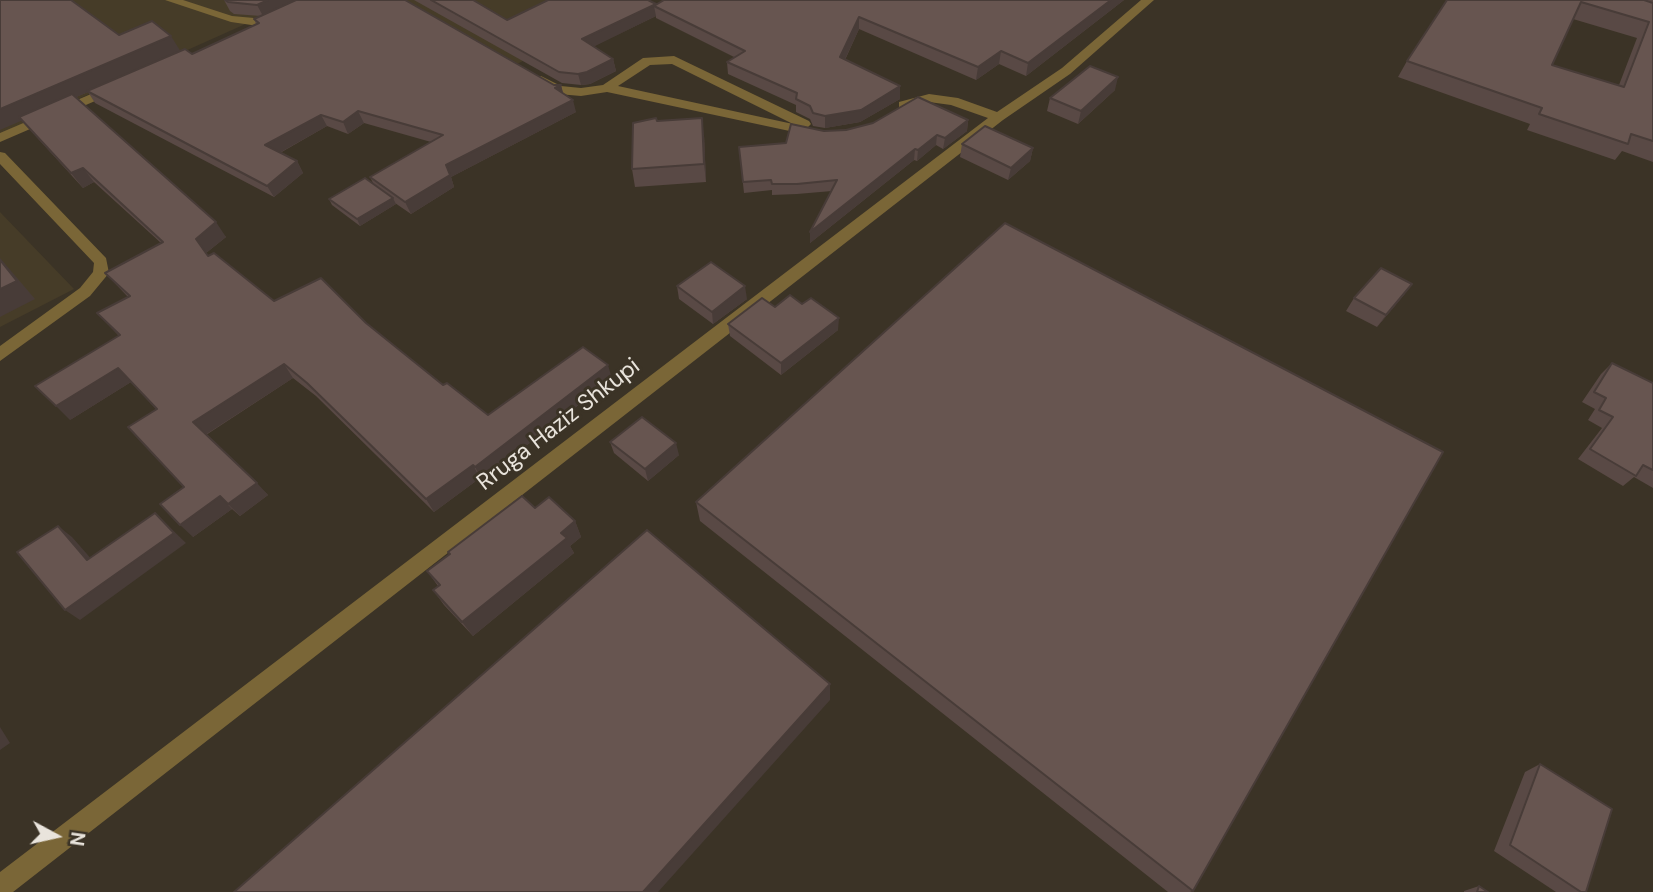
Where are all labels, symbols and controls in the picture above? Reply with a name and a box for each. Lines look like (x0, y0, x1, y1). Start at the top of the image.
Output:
street label: Rruga Haziz Shkupi (472, 353, 646, 497)
north arrow (21, 801, 91, 871)
text: N (64, 830, 91, 848)

